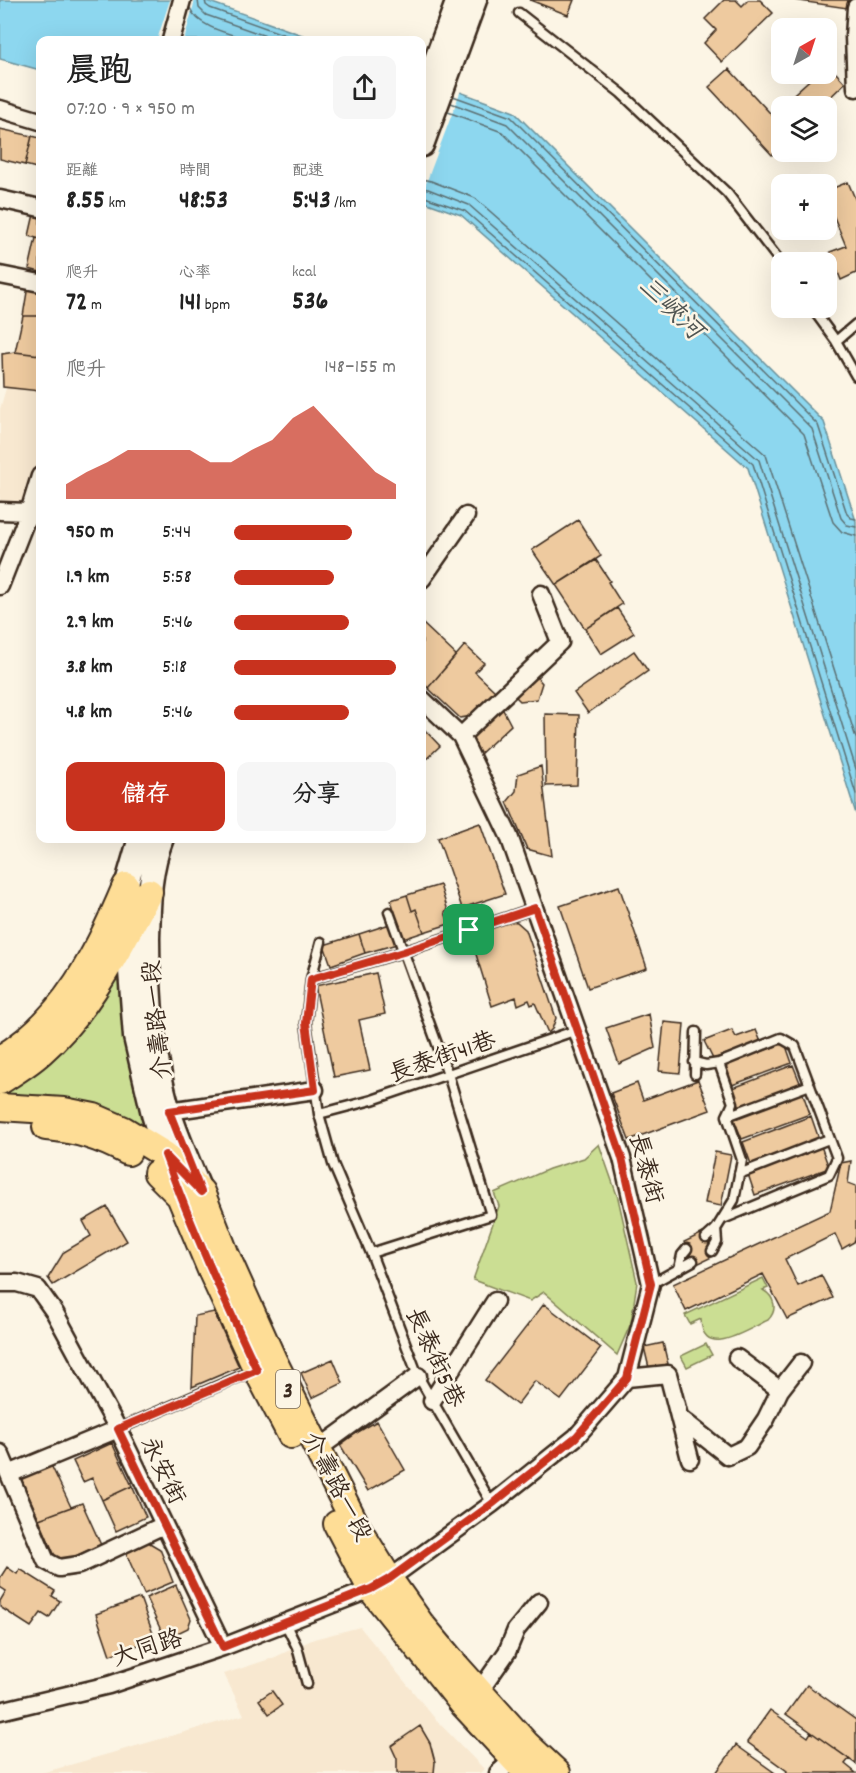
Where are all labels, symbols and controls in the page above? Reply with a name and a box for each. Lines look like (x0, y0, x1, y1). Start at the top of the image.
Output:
north arrow (771, 18, 837, 84)
map controls (771, 18, 837, 318)
text: 晨跑 (66, 50, 132, 97)
button: share (333, 56, 396, 119)
text: 07:20 · 9 × 950 m (66, 96, 195, 124)
button: layers (771, 96, 837, 162)
text: 距離 (66, 160, 98, 183)
text: 時間 (179, 160, 211, 183)
text: 配速 (292, 160, 324, 183)
button: + (771, 174, 837, 240)
text: 8.55 (66, 183, 105, 220)
text: 48:53 (179, 183, 228, 220)
text: 5:43 (292, 183, 331, 220)
text: km (105, 192, 126, 215)
text: /km (331, 192, 356, 215)
button: − (771, 252, 837, 318)
text: kcal (292, 261, 316, 284)
text: 爬升 (66, 262, 98, 285)
text: 心率 (179, 262, 211, 285)
water label: 三峽河 (629, 269, 713, 353)
text: 536 (292, 284, 328, 321)
text: 72 (66, 285, 87, 322)
text: 141 (179, 285, 201, 322)
text: m (87, 294, 102, 317)
text: bpm (201, 294, 230, 317)
text: 148–155 m (324, 354, 396, 382)
text: 爬升 (66, 357, 106, 385)
text: 950 m (66, 519, 114, 547)
text: 5:44 (162, 519, 191, 547)
text: 1.9 km (66, 564, 109, 592)
text: 5:58 (162, 564, 192, 592)
text: 2.9 km (66, 609, 114, 637)
text: 5:46 (162, 609, 193, 637)
text: 3.8 km (66, 654, 113, 682)
text: 5:18 (162, 654, 187, 682)
text: 4.8 km (66, 699, 112, 727)
text: 5:46 (162, 699, 193, 727)
button: 儲存 (66, 762, 225, 831)
button: 分享 (237, 762, 396, 831)
pin (443, 904, 494, 955)
icon: arrive (452, 913, 485, 946)
street label: 介壽路一段 (136, 958, 182, 1081)
street label: 長泰街41巷 (385, 1025, 501, 1093)
street label: 長泰街 (618, 1130, 670, 1208)
street label: 長泰街5巷 (395, 1303, 471, 1414)
road number: 3 (276, 1370, 300, 1408)
street label: 介壽路一段 (292, 1426, 379, 1548)
street label: 永安街 (130, 1432, 192, 1511)
street label: 大同路 (108, 1623, 187, 1677)

